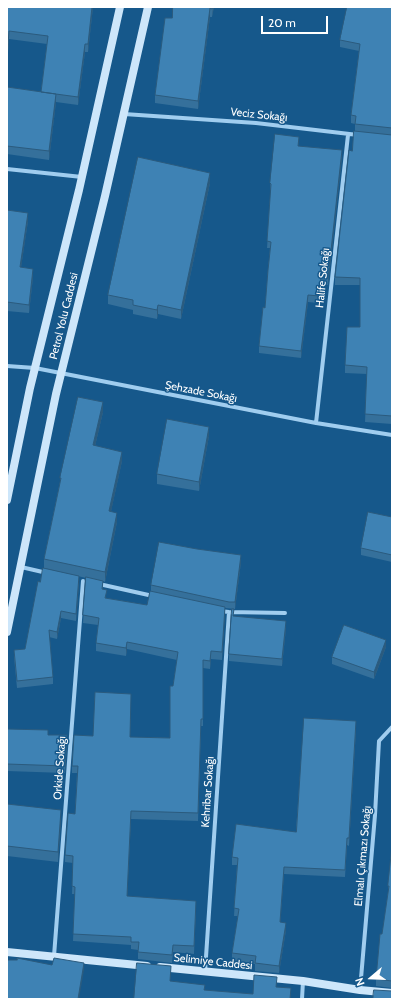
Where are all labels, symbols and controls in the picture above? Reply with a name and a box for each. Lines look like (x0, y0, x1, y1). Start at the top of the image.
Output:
scale bar (263, 8, 330, 34)
text: 20 m (268, 15, 296, 30)
street label: Veciz Sokağı (230, 105, 288, 125)
street label: Halife Sokağı (313, 248, 333, 308)
street label: Petrol Yolu Caddesi (47, 271, 81, 361)
street label: Şehzade Sokağı (164, 379, 238, 405)
street label: Orkide Sokağı (51, 736, 69, 800)
street label: Kehribar Sokağı (199, 756, 217, 828)
street label: Elmalı Çıkmazı Sokağı (352, 805, 374, 907)
street label: Selimiye Caddesi (173, 951, 253, 973)
north arrow (351, 958, 391, 998)
text: N (352, 976, 368, 988)

